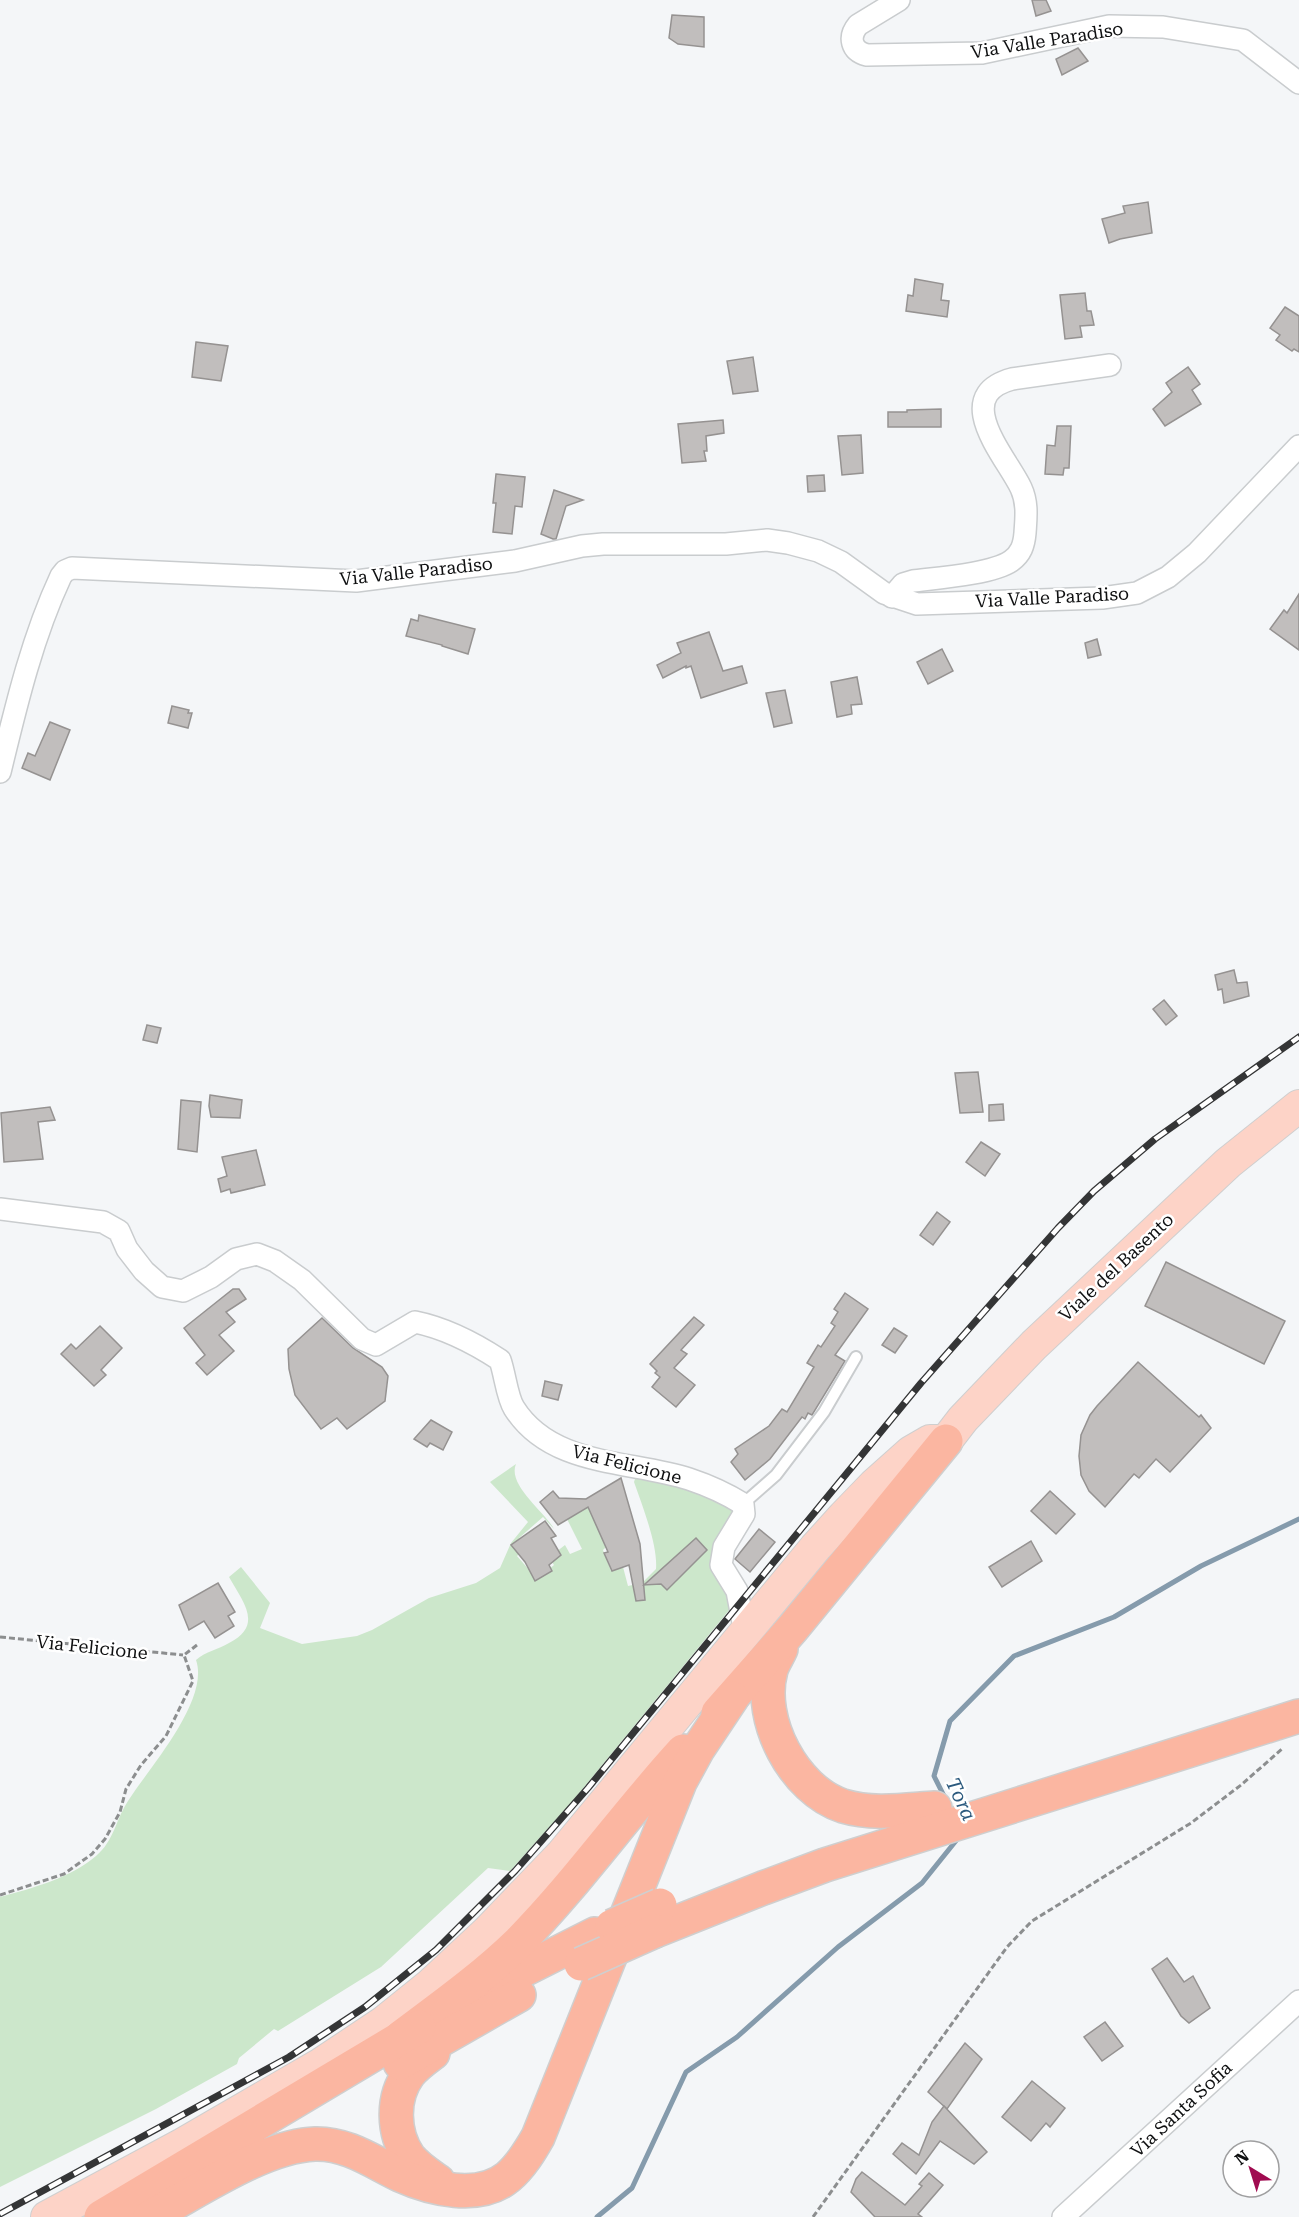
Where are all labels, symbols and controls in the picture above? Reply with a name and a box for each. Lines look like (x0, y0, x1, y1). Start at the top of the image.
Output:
street label: Via Valle Paradiso (969, 18, 1125, 62)
street label: Via Valle Paradiso (338, 553, 494, 589)
street label: Via Valle Paradiso (975, 582, 1129, 612)
street label: Viale del Basento (1054, 1209, 1178, 1325)
street label: Via Felicione (570, 1440, 684, 1488)
street label: Via Felicione (35, 1631, 149, 1663)
water label: Tora (941, 1774, 981, 1824)
street label: Via Santa Sofia (1126, 2057, 1236, 2161)
north arrow (1221, 2139, 1281, 2199)
text: N (1231, 2146, 1253, 2169)

